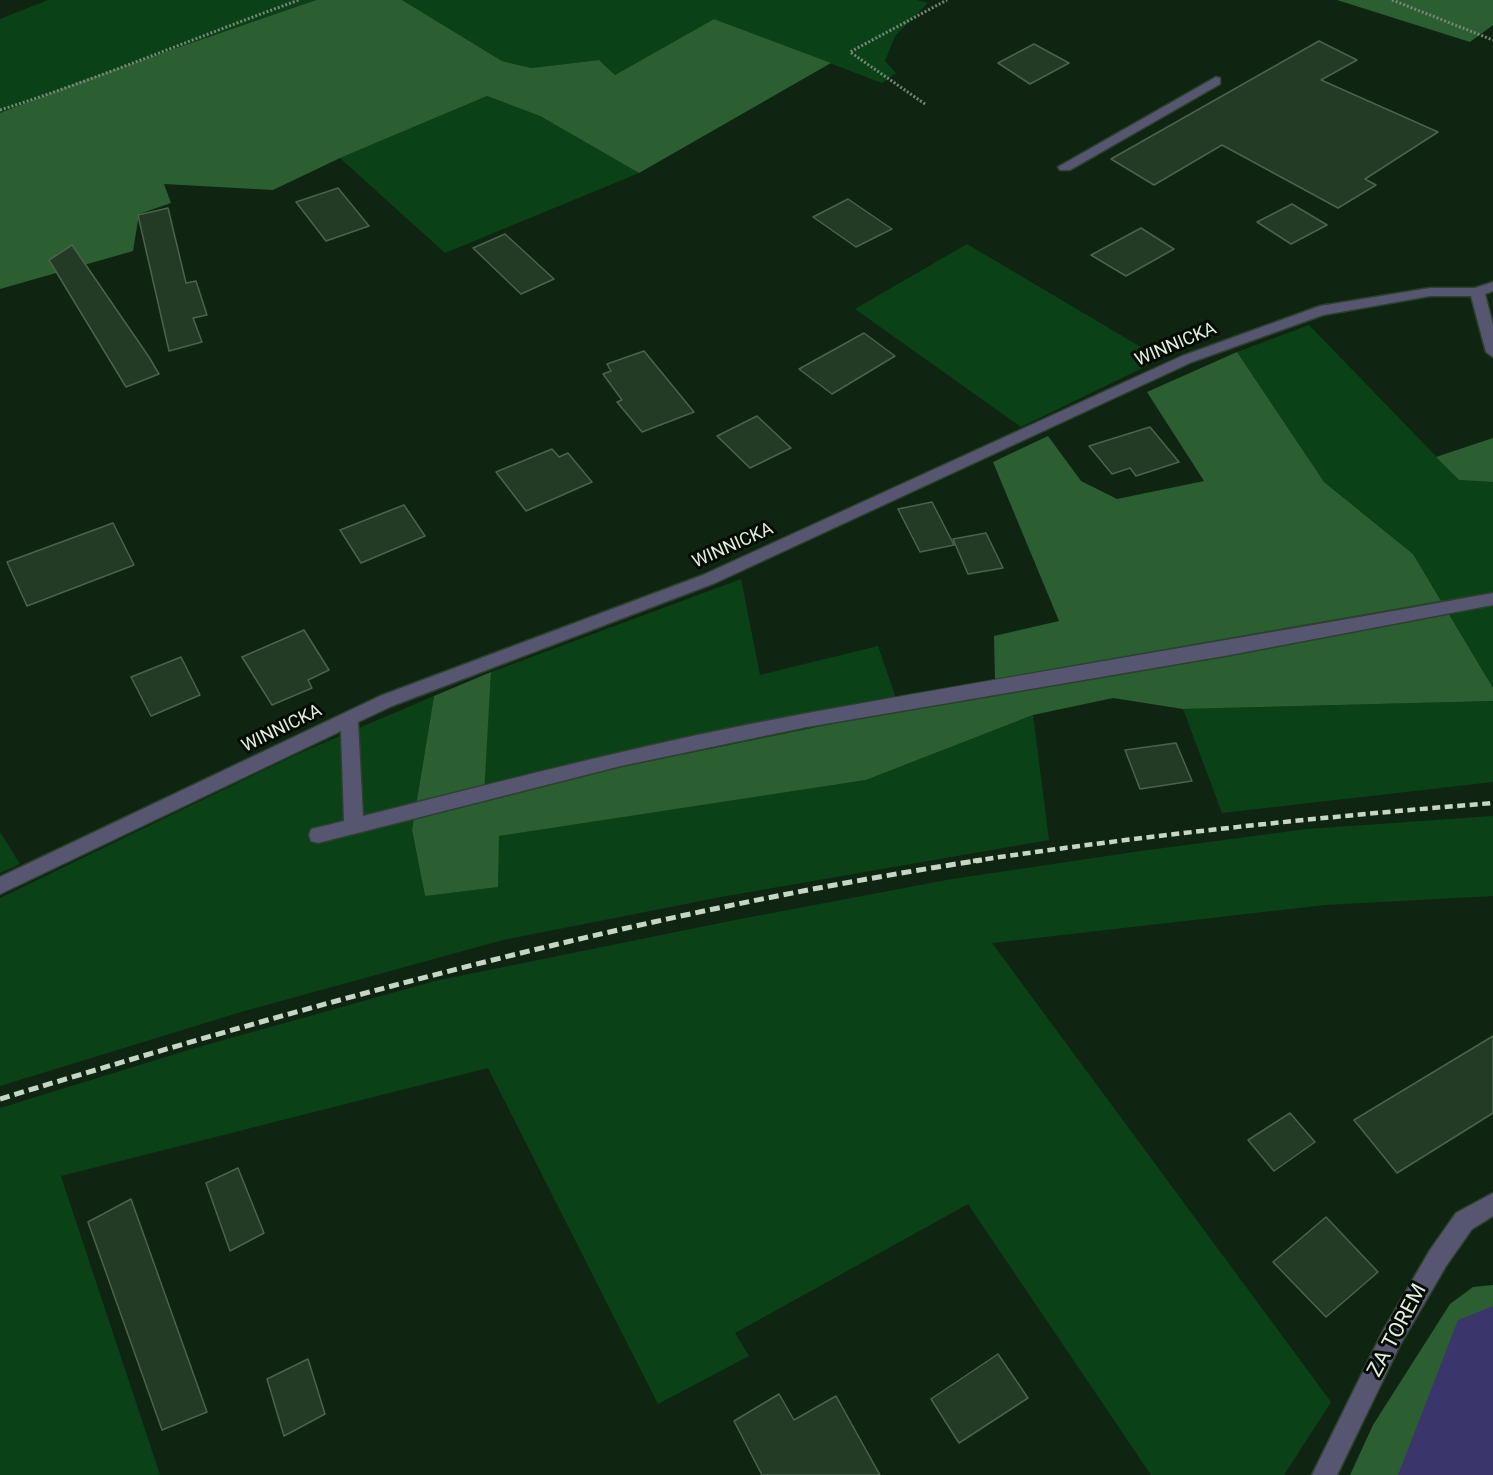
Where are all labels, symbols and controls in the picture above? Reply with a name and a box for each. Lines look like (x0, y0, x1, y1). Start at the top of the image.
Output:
street label: WINNICKA (1132, 318, 1220, 372)
street label: WINNICKA (689, 519, 777, 573)
street label: WINNICKA (239, 700, 325, 758)
street label: ZA TOREM (1363, 1280, 1433, 1382)

